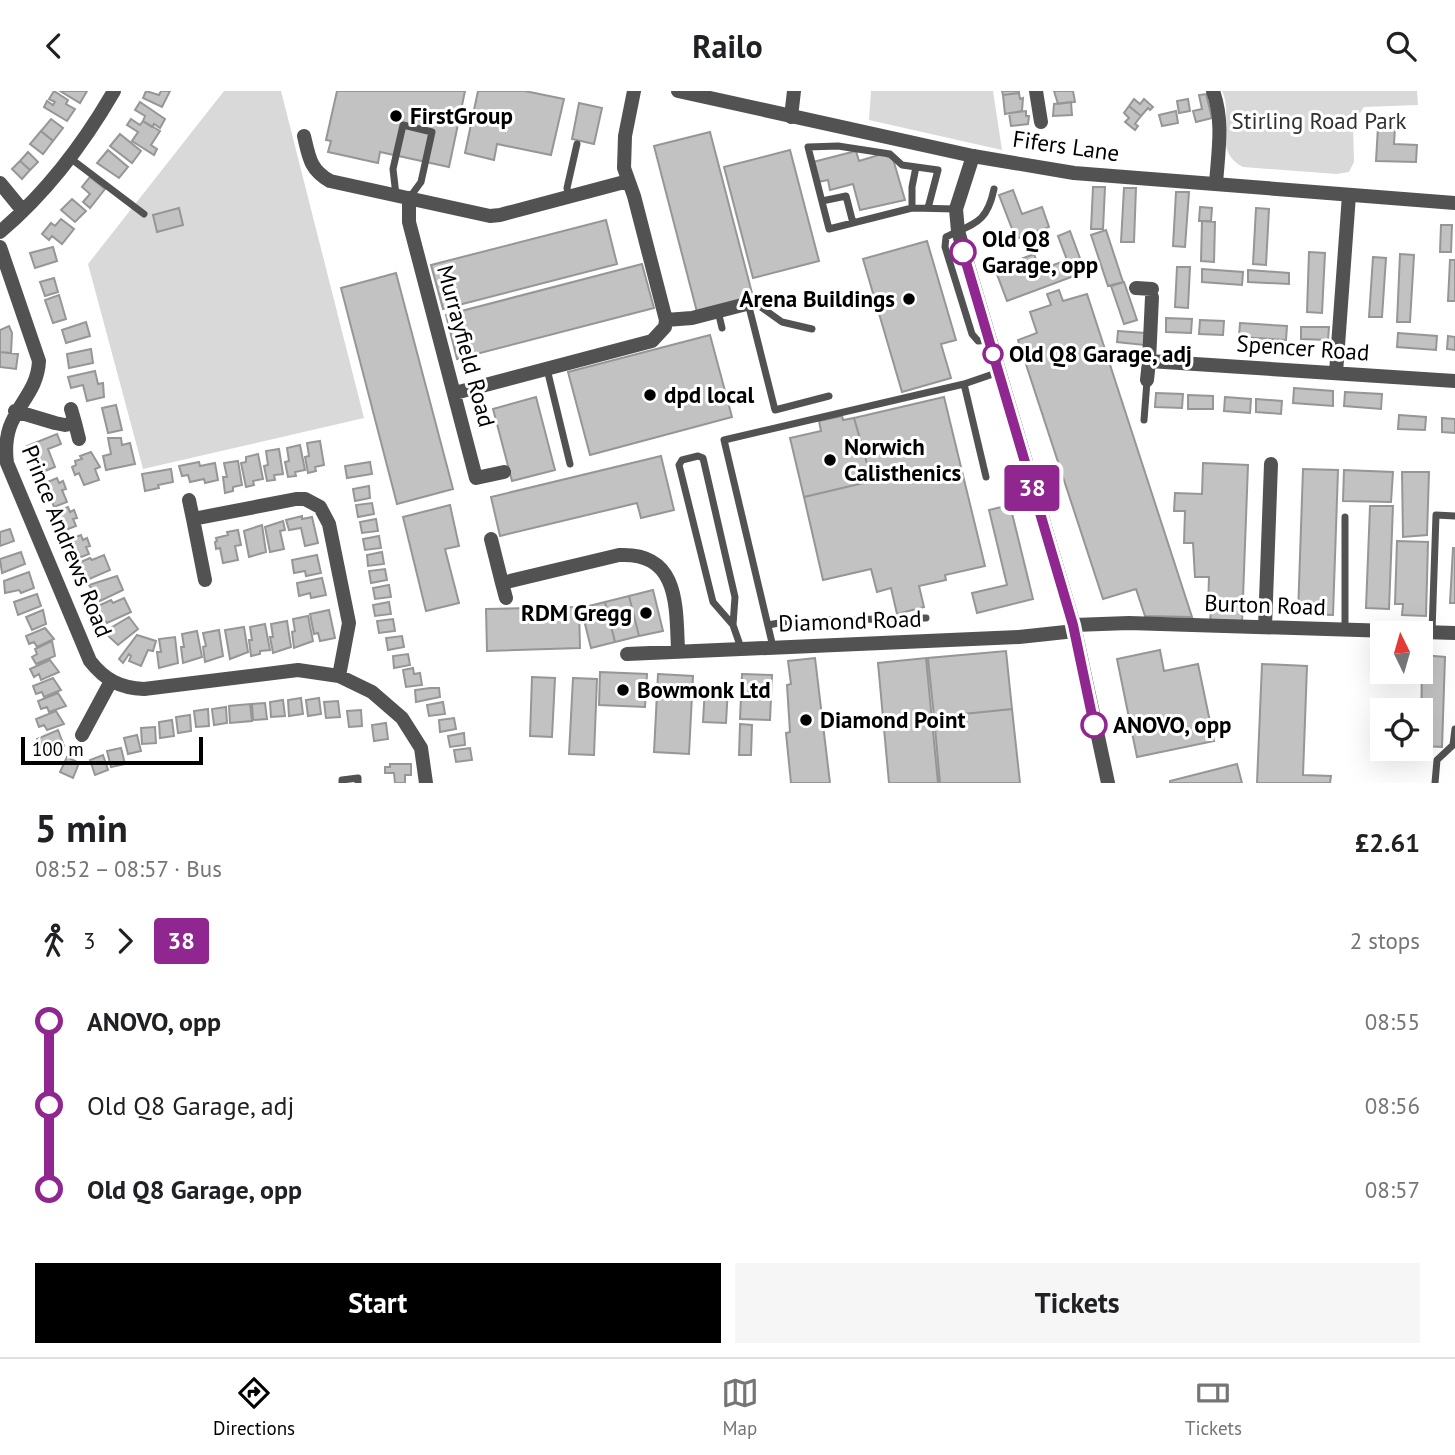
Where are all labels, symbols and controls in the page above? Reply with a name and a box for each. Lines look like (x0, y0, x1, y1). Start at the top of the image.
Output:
text: Railo (692, 25, 763, 67)
icon: back (35, 27, 73, 65)
icon: search (1382, 27, 1420, 65)
place label: FirstGroup (410, 101, 513, 130)
park label: Stirling Road Park (1231, 106, 1407, 135)
marker: FirstGroup (388, 108, 404, 124)
street label: Fifers Lane (1011, 124, 1121, 167)
place label: Old Q8 Garage, opp (982, 224, 1098, 279)
marker: Old Q8 Garage, opp (950, 239, 976, 265)
street label: Murrayfield Road (431, 262, 502, 430)
place label: Arena Buildings (739, 284, 895, 313)
marker: Arena Buildings (901, 291, 917, 307)
street label: Spencer Road (1236, 328, 1370, 367)
place label: Old Q8 Garage, adj (1009, 339, 1192, 368)
marker: Old Q8 Garage, adj (983, 344, 1003, 364)
place label: dpd local (664, 380, 755, 409)
marker: dpd local (642, 387, 658, 403)
place label: Norwich Calisthenics (844, 432, 962, 487)
street label: Prince Andrews Road (16, 441, 119, 641)
marker: Norwich Calisthenics (822, 452, 838, 468)
line badge: 38 (1000, 465, 1064, 511)
text: 38 (1018, 472, 1046, 503)
street label: Burton Road (1204, 588, 1326, 621)
place label: RDM Gregg (521, 598, 632, 627)
street label: Diamond Road (778, 604, 922, 637)
marker: RDM Gregg (638, 605, 654, 621)
north arrow (1370, 621, 1433, 684)
map controls (1370, 621, 1433, 761)
place label: Bowmonk Ltd (637, 675, 771, 704)
marker: Bowmonk Ltd (615, 682, 631, 698)
button: locate (1370, 698, 1433, 761)
place label: Diamond Point (820, 705, 966, 734)
place label: ANOVO, opp (1113, 710, 1232, 739)
marker: Diamond Point (798, 712, 814, 728)
marker: ANOVO, opp (1081, 712, 1107, 738)
scale bar (21, 734, 203, 766)
text: 100 m (32, 737, 84, 761)
text: 5 min (35, 803, 128, 852)
text: £2.61 (1355, 826, 1420, 859)
text: 08:52 – 08:57 · Bus (35, 854, 222, 883)
icon: walk (35, 922, 73, 960)
icon: forward (106, 922, 144, 960)
text: 38 (168, 925, 195, 956)
text: 3 (83, 926, 96, 955)
text: 2 stops (1350, 926, 1420, 955)
text: ANOVO, opp (87, 1005, 221, 1038)
text: 08:55 (1365, 1007, 1420, 1036)
text: Old Q8 Garage, adj (87, 1089, 295, 1122)
text: 08:56 (1365, 1091, 1420, 1120)
text: Old Q8 Garage, opp (87, 1173, 302, 1206)
text: 08:57 (1365, 1175, 1420, 1204)
button: Start (35, 1263, 721, 1343)
button: Tickets (735, 1263, 1420, 1343)
tab: Directions (213, 1374, 295, 1440)
tab: Map (721, 1374, 759, 1440)
tab: Tickets (1185, 1374, 1242, 1440)

